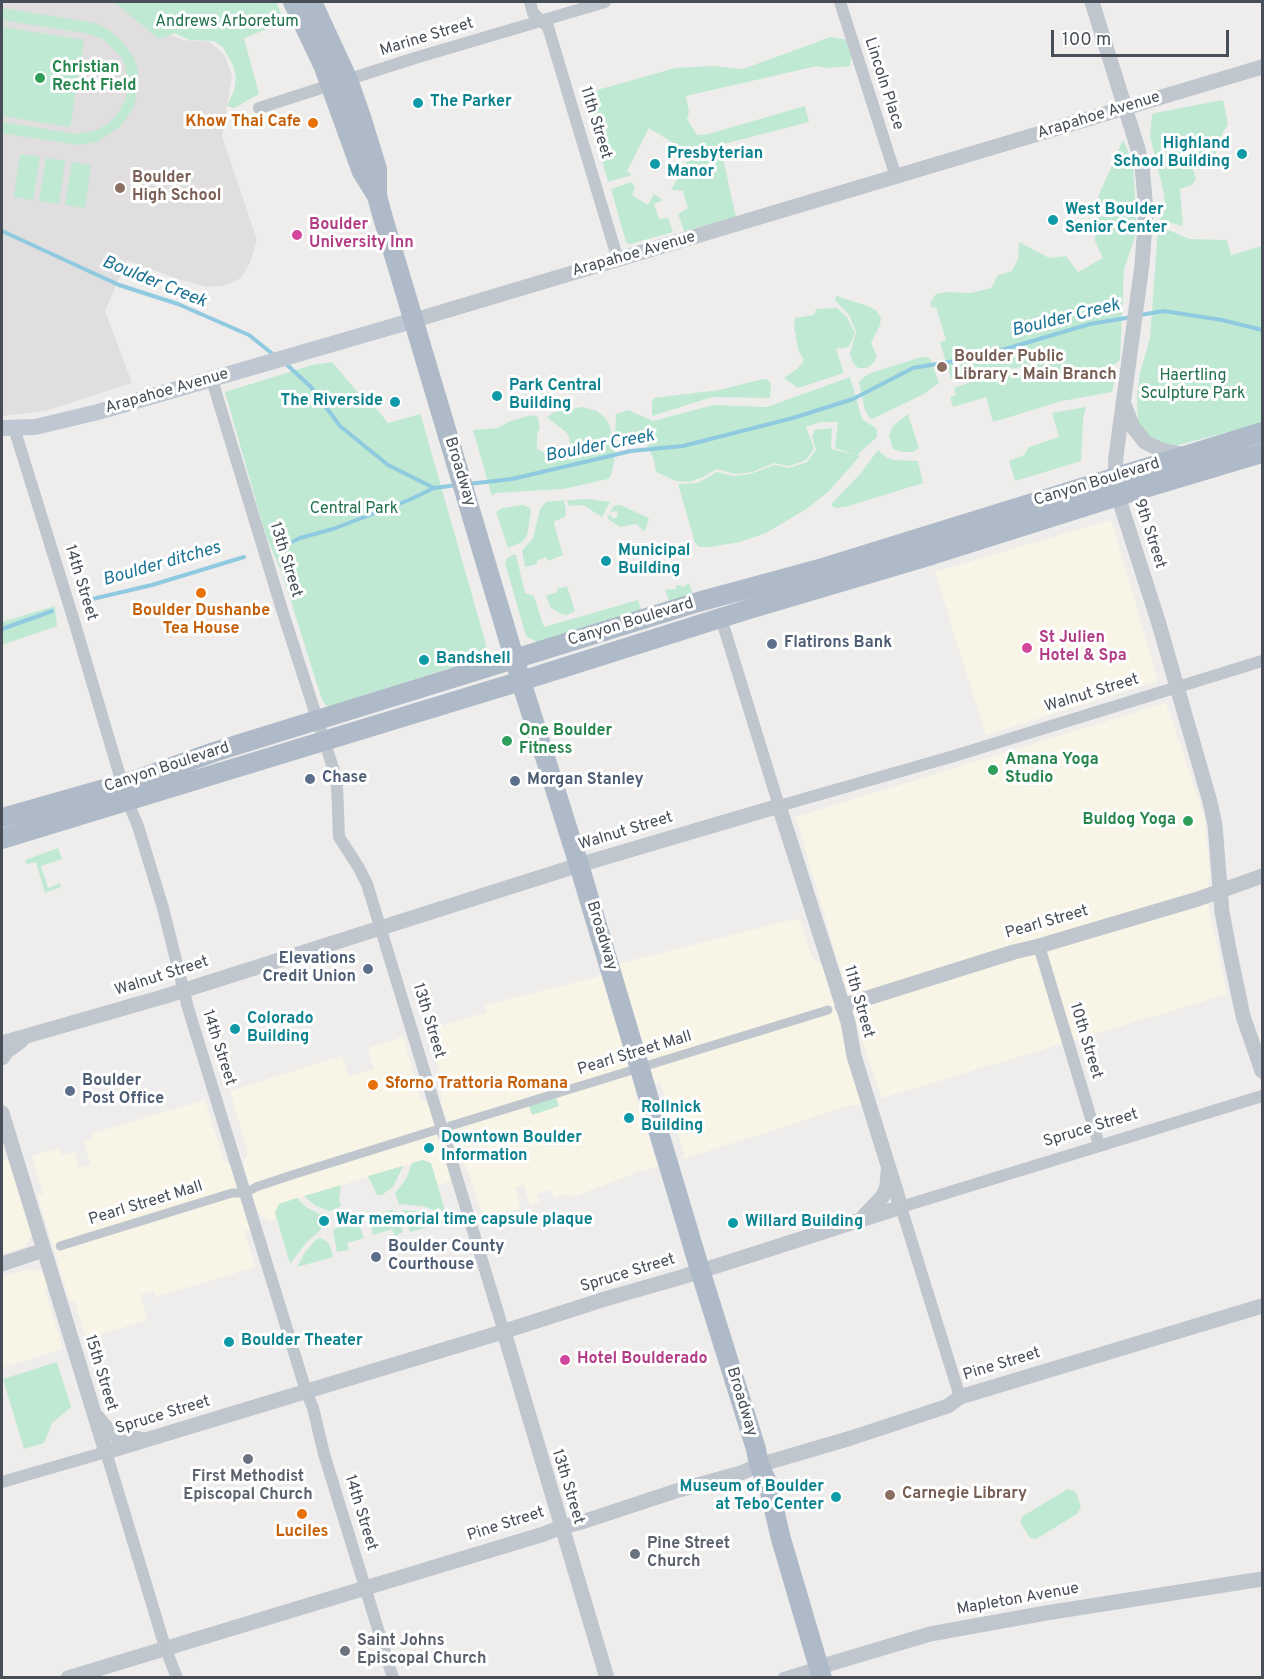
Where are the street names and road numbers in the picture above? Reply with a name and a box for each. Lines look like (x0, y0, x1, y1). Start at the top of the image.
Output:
street label: Marine Street (378, 15, 476, 61)
street label: Lincoln Place (859, 35, 907, 133)
street label: 11th Street (575, 85, 615, 161)
street label: Arapahoe Avenue (1035, 88, 1163, 144)
street label: Arapahoe Avenue (570, 228, 698, 282)
street label: Arapahoe Avenue (103, 365, 231, 419)
street label: Broadway (439, 435, 479, 509)
street label: Canyon Boulevard (1032, 455, 1162, 511)
street label: 9th Street (1129, 497, 1169, 571)
street label: 13th Street (264, 520, 306, 600)
street label: 14th Street (59, 543, 101, 623)
street label: Canyon Boulevard (566, 595, 696, 651)
street label: Walnut Street (1043, 671, 1141, 717)
street label: Canyon Boulevard (102, 739, 232, 797)
street label: Walnut Street (577, 809, 675, 855)
street label: Broadway (581, 899, 621, 973)
street label: Pearl Street (1003, 902, 1091, 944)
street label: Walnut Street (113, 953, 211, 1001)
street label: 11th Street (839, 964, 877, 1040)
street label: 13th Street (407, 981, 449, 1061)
street label: 10th Street (1064, 1001, 1106, 1081)
street label: 14th Street (197, 1008, 239, 1088)
street label: Pearl Street Mall (576, 1028, 694, 1080)
street label: Spruce Street (1041, 1105, 1141, 1153)
street label: Pearl Street Mall (87, 1178, 205, 1230)
street label: Spruce Street (578, 1250, 678, 1298)
street label: 15th Street (79, 1333, 121, 1413)
street label: Pine Street (961, 1344, 1043, 1386)
street label: Broadway (721, 1365, 761, 1439)
street label: Spruce Street (113, 1392, 213, 1440)
street label: 13th Street (546, 1447, 588, 1527)
street label: 14th Street (339, 1473, 381, 1553)
street label: Pine Street (465, 1504, 547, 1546)
street label: Mapleton Avenue (955, 1580, 1081, 1620)

